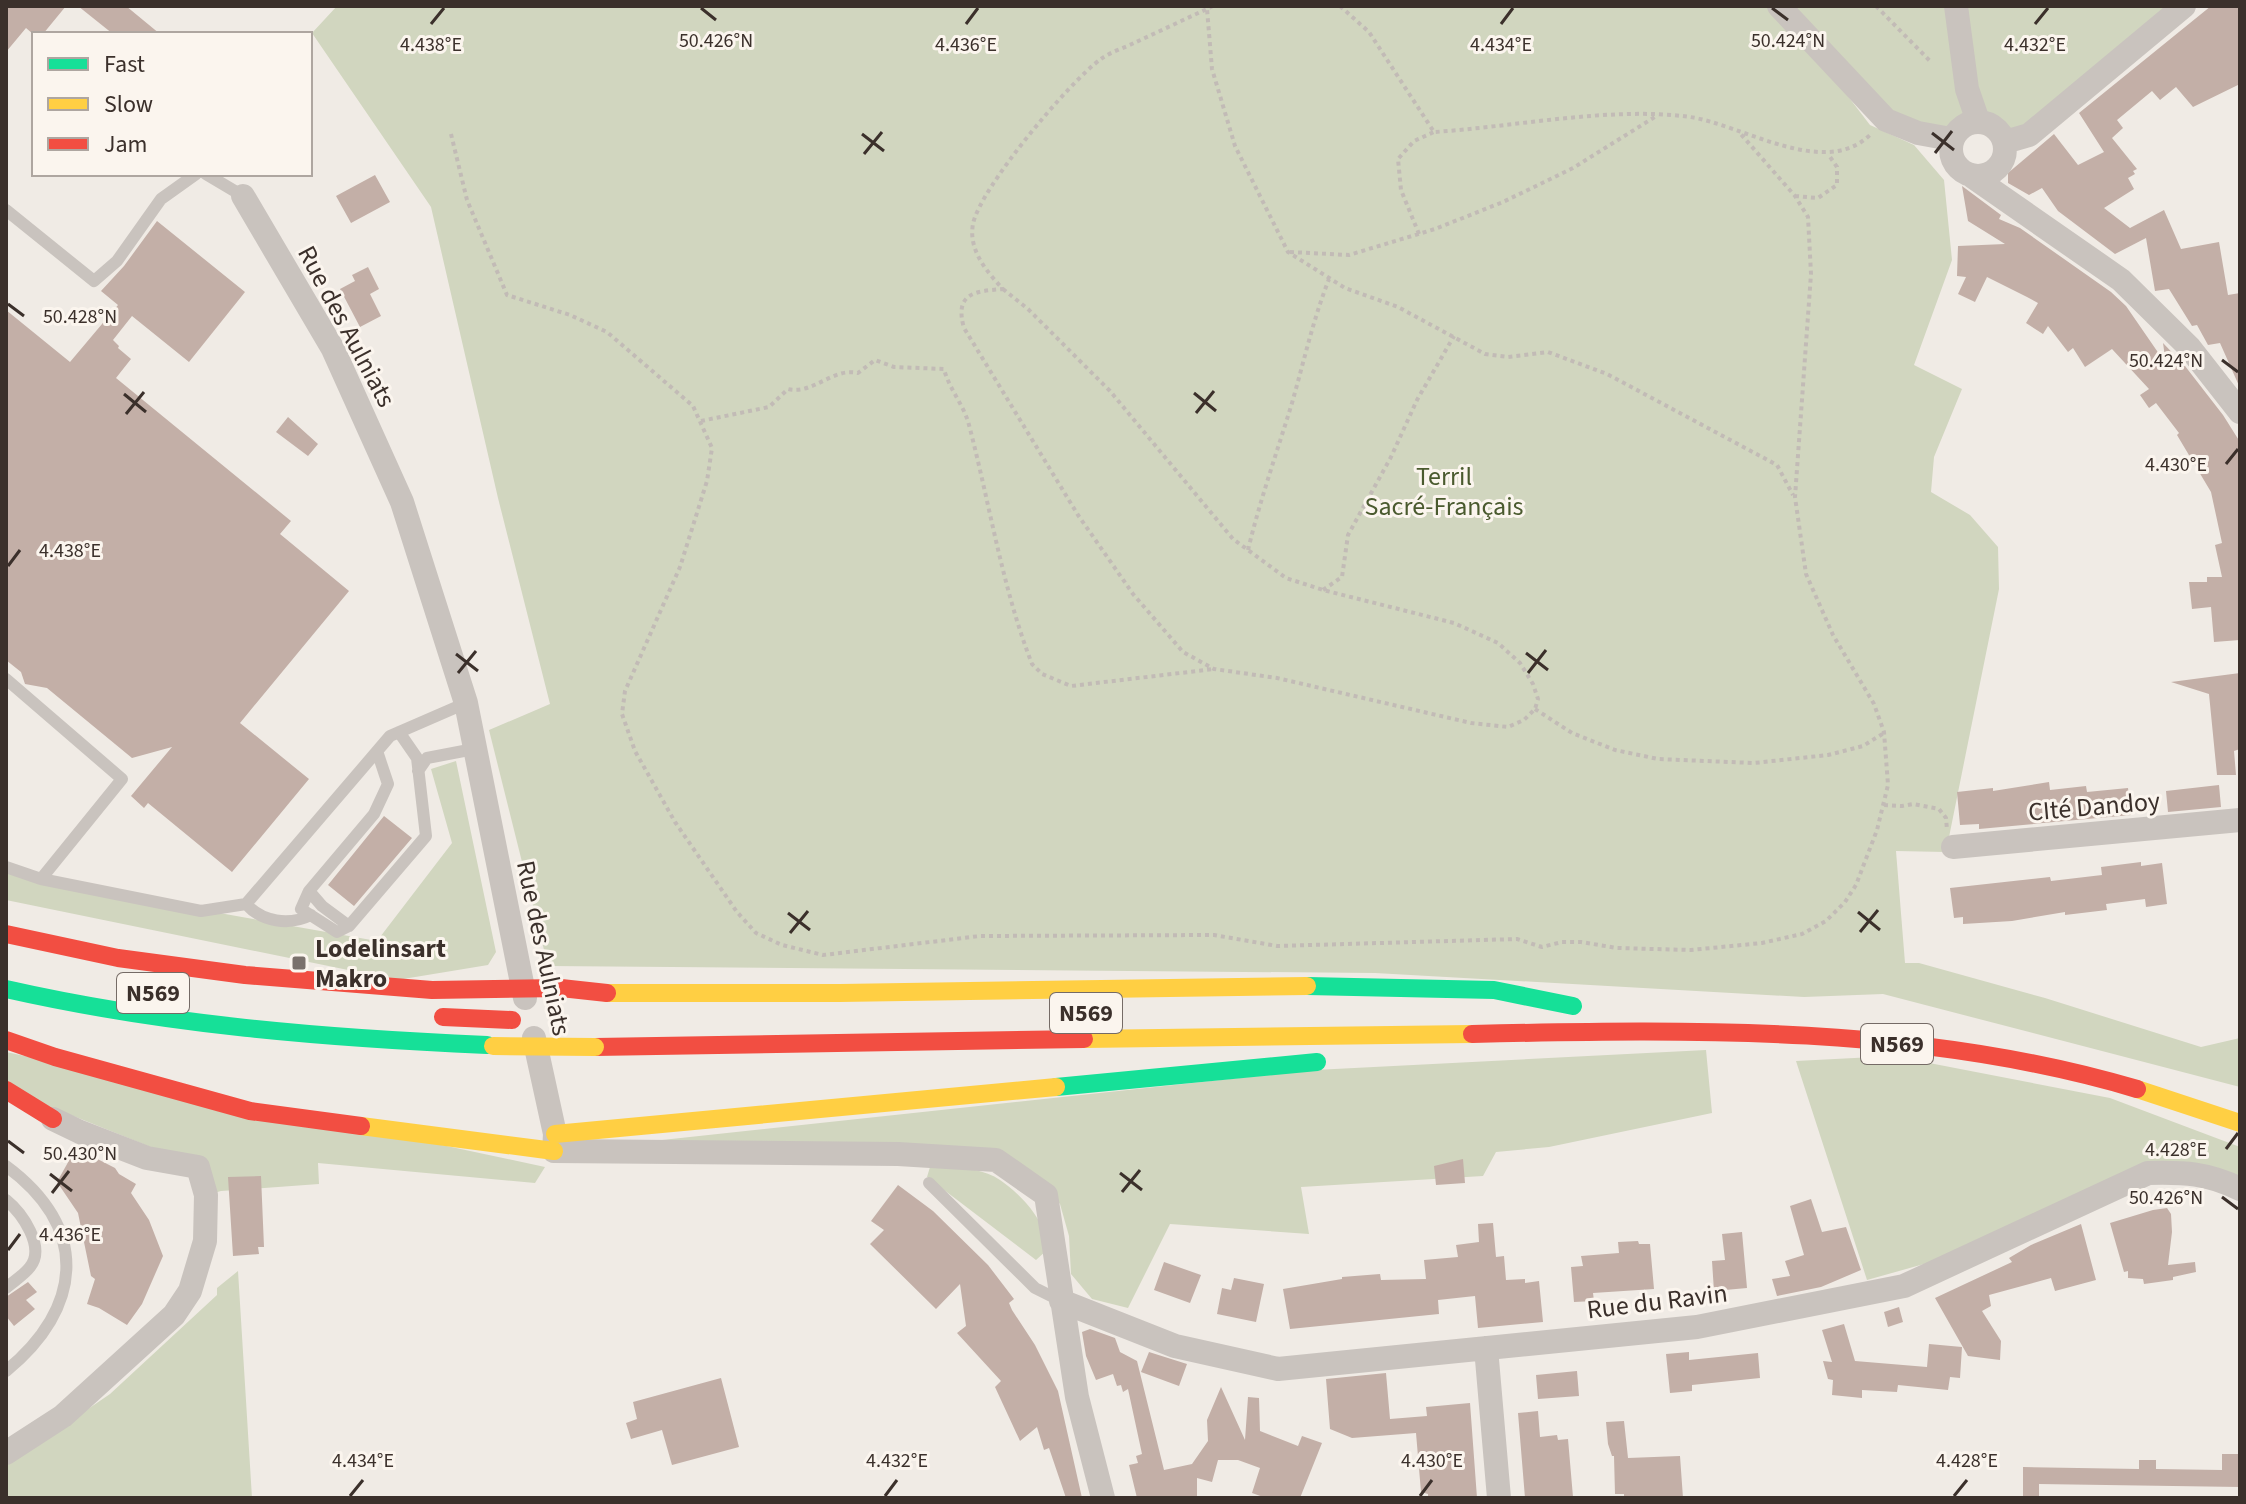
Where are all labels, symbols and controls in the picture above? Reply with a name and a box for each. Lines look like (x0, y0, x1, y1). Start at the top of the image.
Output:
text: 50.426°N (679, 27, 753, 55)
text: 50.424°N (1751, 27, 1825, 55)
text: 4.438°E (400, 31, 462, 59)
text: 4.436°E (935, 31, 997, 59)
text: 4.434°E (1470, 31, 1532, 59)
text: 4.432°E (2004, 31, 2066, 59)
legend (32, 32, 312, 176)
text: Fast (104, 47, 145, 82)
text: Slow (104, 87, 153, 122)
text: Jam (104, 127, 148, 162)
street label: Rue des Aulniats (288, 239, 405, 414)
text: 50.428°N (43, 303, 117, 331)
text: 50.424°N (2129, 347, 2203, 375)
text: 4.430°E (2145, 451, 2207, 479)
park label: Terril Sacré-Français (1365, 458, 1524, 525)
text: 4.438°E (39, 537, 101, 565)
street label: CIté Dandoy (2027, 782, 2161, 831)
street label: Rue des Aulniats (507, 857, 580, 1039)
place label: Lodelinsart Makro (315, 930, 446, 997)
marker: Lodelinsart Makro (290, 954, 308, 972)
road number: N569 (117, 973, 189, 1013)
road number: N569 (1050, 993, 1122, 1033)
road number: N569 (1861, 1024, 1933, 1064)
text: 4.428°E (2145, 1136, 2207, 1164)
text: 50.430°N (43, 1140, 117, 1168)
text: 50.426°N (2129, 1184, 2203, 1212)
text: 4.436°E (39, 1221, 101, 1249)
street label: Rue du Ravin (1585, 1275, 1729, 1328)
text: 4.434°E (332, 1447, 394, 1475)
text: 4.432°E (866, 1447, 928, 1475)
text: 4.430°E (1401, 1447, 1463, 1475)
text: 4.428°E (1936, 1447, 1998, 1475)

